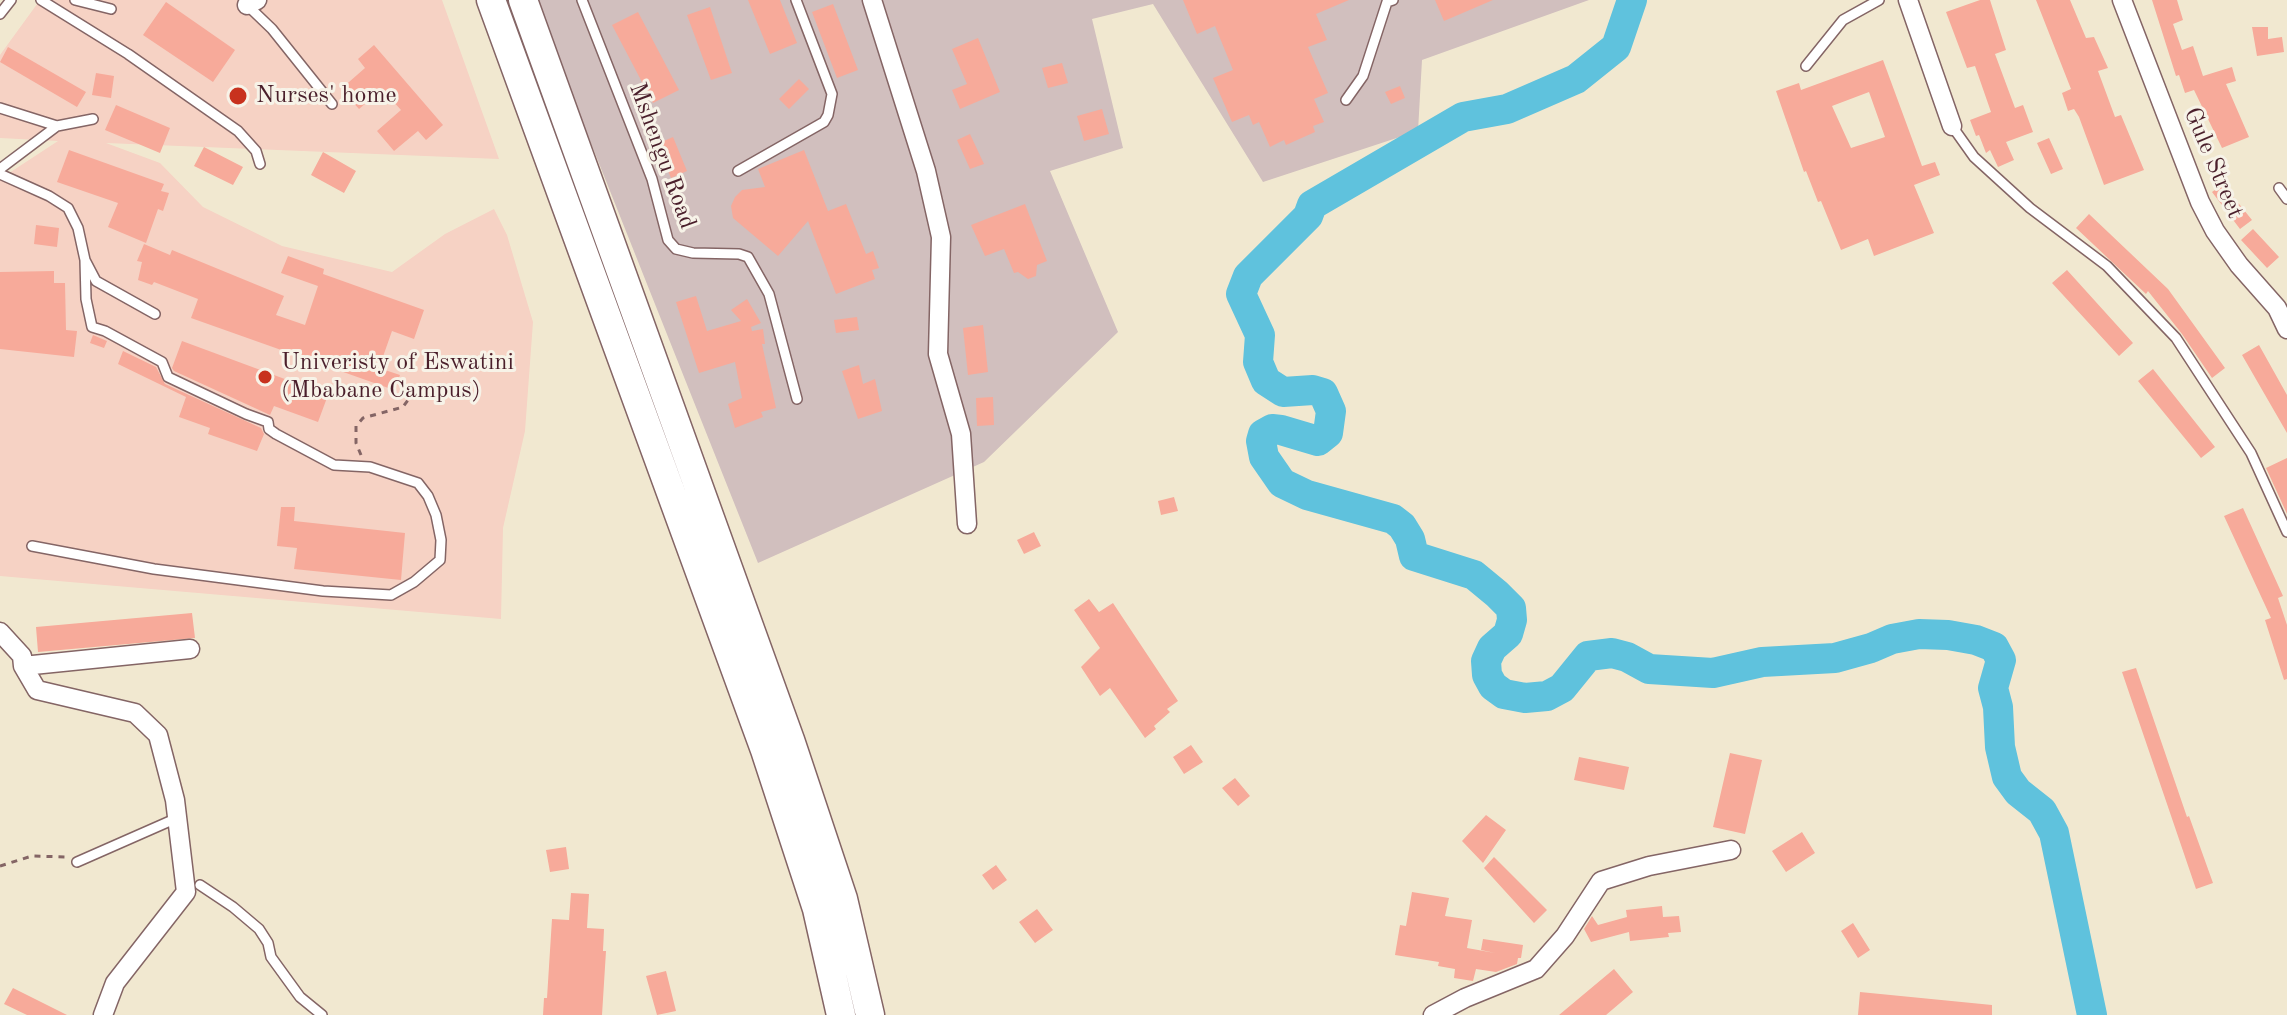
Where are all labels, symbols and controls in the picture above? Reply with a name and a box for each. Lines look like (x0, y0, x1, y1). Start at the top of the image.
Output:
street label: Mshengu Road (622, 79, 702, 233)
place label: Nurses' home (256, 82, 397, 110)
marker: Nurses' home (227, 85, 249, 107)
street label: Gule Street (2177, 103, 2249, 223)
place label: Univeristy of Eswatini (Mbabane Campus) (281, 349, 514, 405)
marker: Univeristy of Eswatini (Mbabane Campus) (256, 368, 274, 386)

